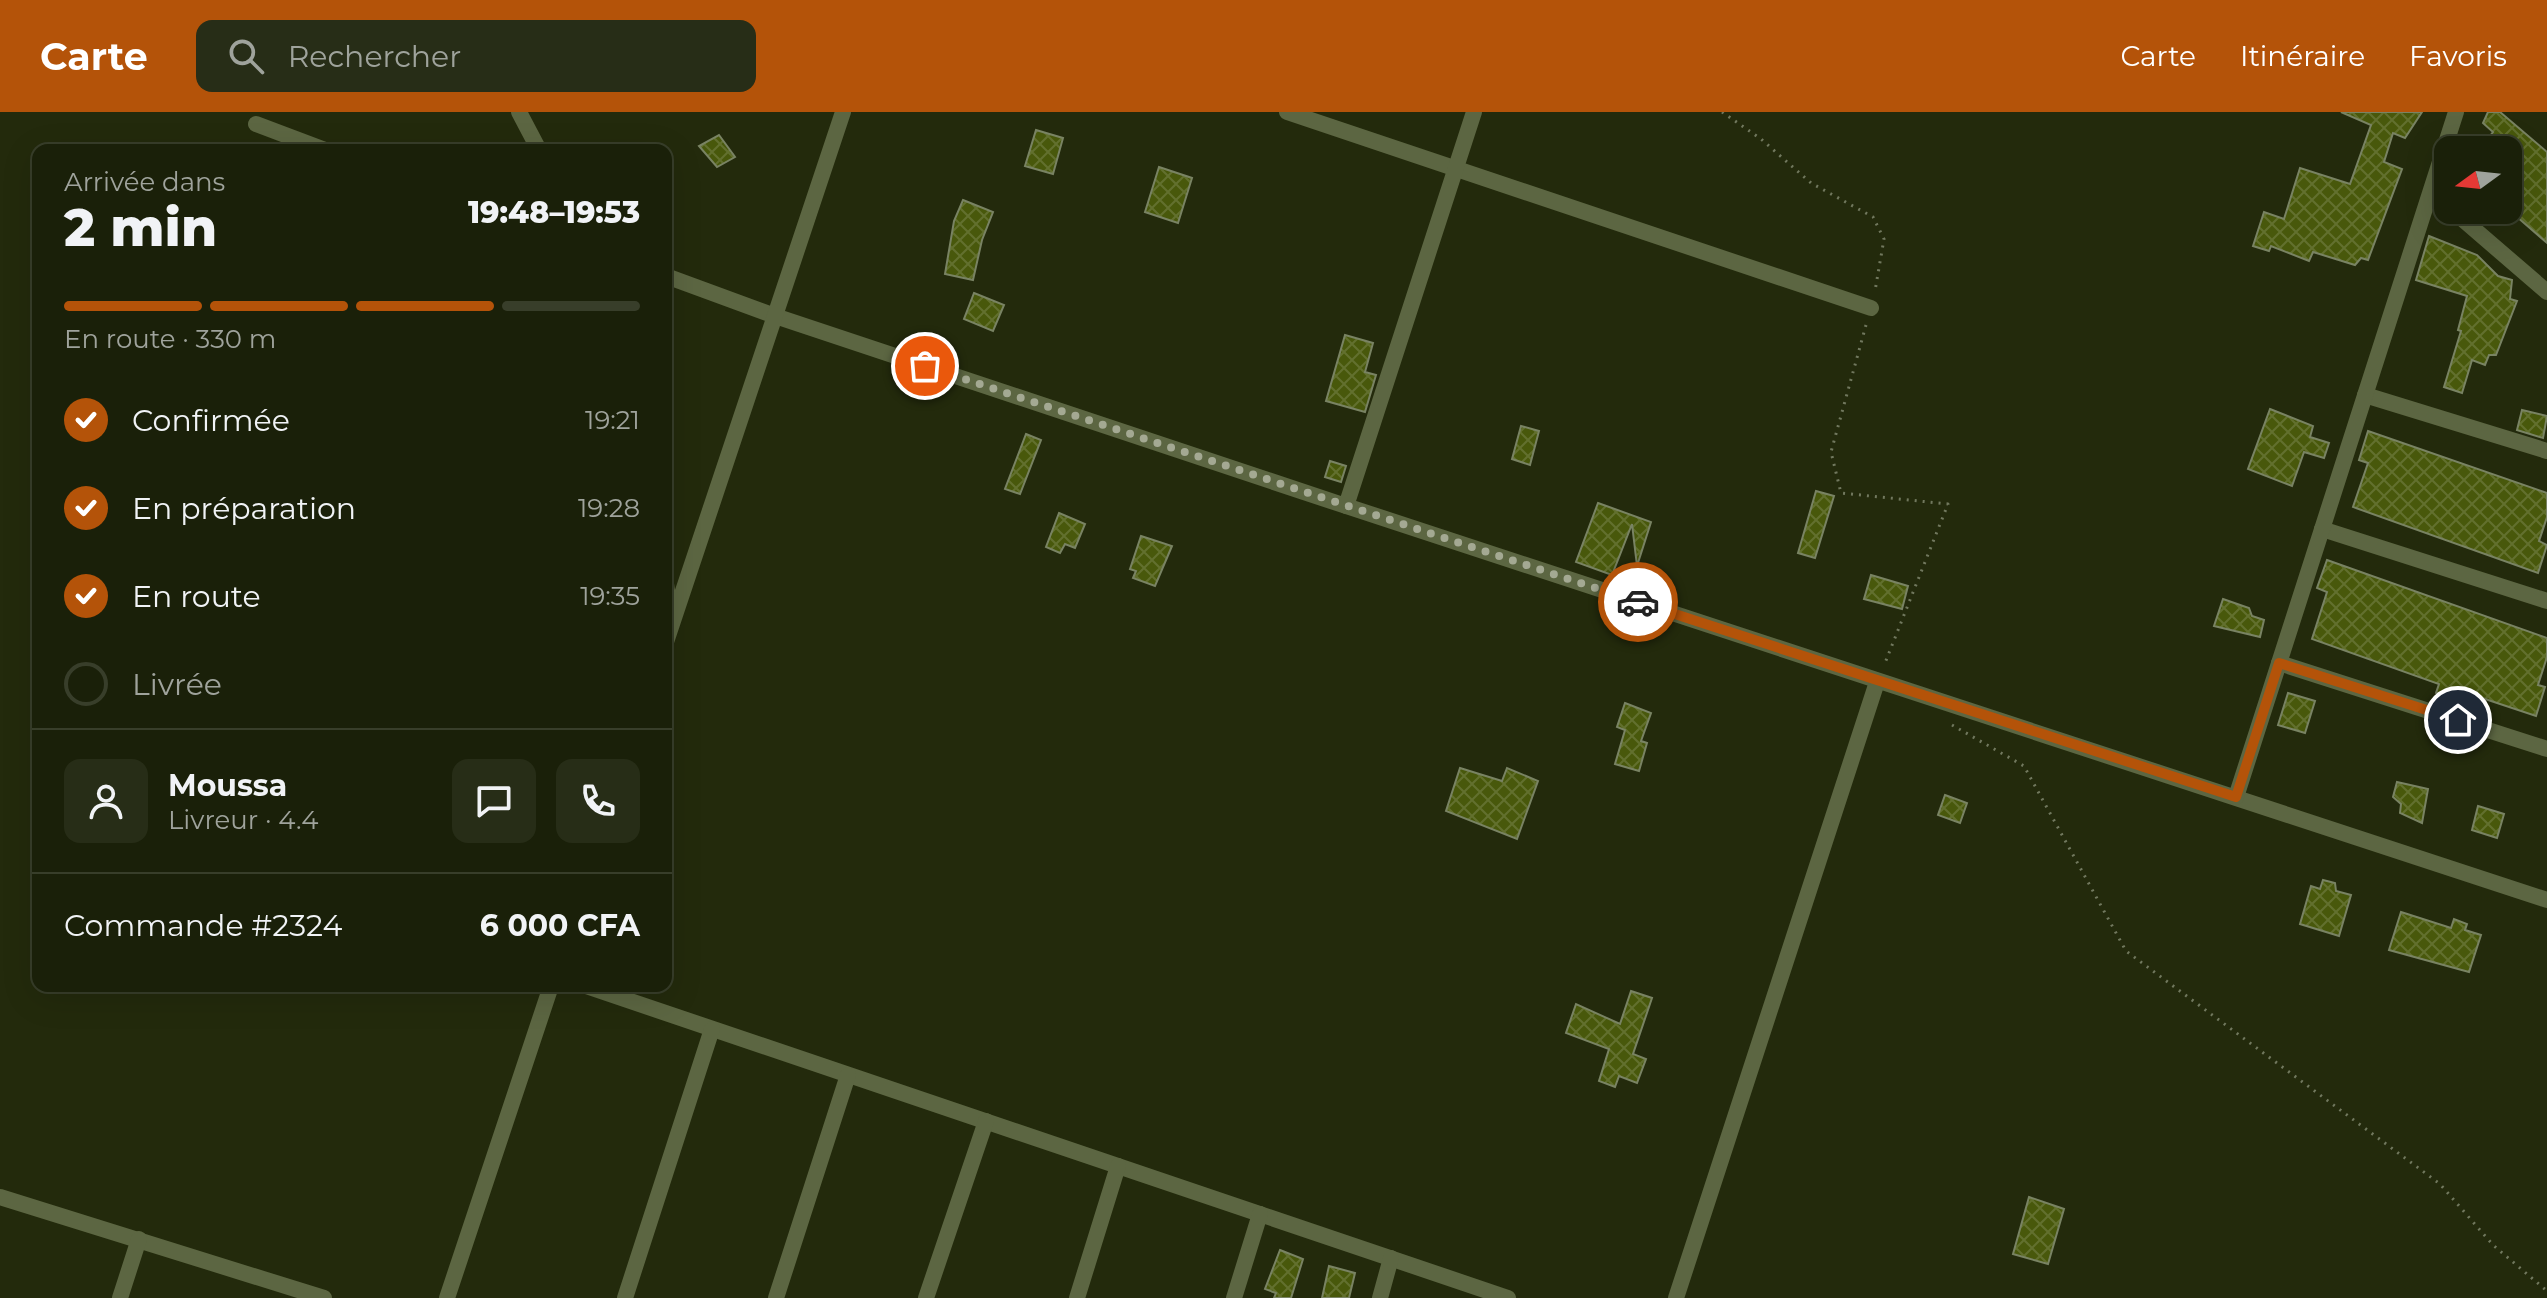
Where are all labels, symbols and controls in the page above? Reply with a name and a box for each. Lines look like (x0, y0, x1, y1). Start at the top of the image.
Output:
search box (196, 20, 756, 92)
text: Carte (40, 33, 148, 80)
icon: search (224, 34, 268, 78)
text: Rechercher (288, 38, 461, 75)
text: Carte (2120, 39, 2196, 73)
text: Itinéraire (2240, 39, 2365, 73)
text: Favoris (2409, 39, 2507, 73)
north arrow (2434, 136, 2522, 224)
map controls (2434, 136, 2522, 224)
text: Arrivée dans (64, 166, 225, 198)
text: 19:48–19:53 (468, 194, 640, 231)
text: 2 min (64, 196, 217, 259)
text: En route · 330 m (64, 323, 276, 355)
pin (891, 332, 959, 400)
icon: bag (903, 344, 947, 388)
icon: check (64, 398, 108, 442)
text: Confirmée (132, 402, 290, 439)
text: 19:21 (585, 404, 640, 436)
icon: check (64, 486, 108, 530)
text: En préparation (132, 490, 356, 527)
text: 19:28 (578, 492, 640, 524)
courier (1598, 562, 1678, 642)
icon: check (64, 574, 108, 618)
text: En route (132, 578, 261, 615)
text: 19:35 (580, 580, 640, 612)
icon: car (1616, 580, 1660, 624)
text: Livrée (132, 666, 222, 703)
pin (2424, 686, 2492, 754)
icon: home (2436, 698, 2480, 742)
button: person (64, 759, 148, 843)
button: chat (452, 759, 536, 843)
button: phone (556, 759, 640, 843)
text: Moussa (168, 767, 287, 804)
text: Livreur · 4.4 (168, 804, 318, 836)
text: Commande #2324 (64, 907, 342, 944)
text: 6 000 CFA (480, 907, 640, 944)

